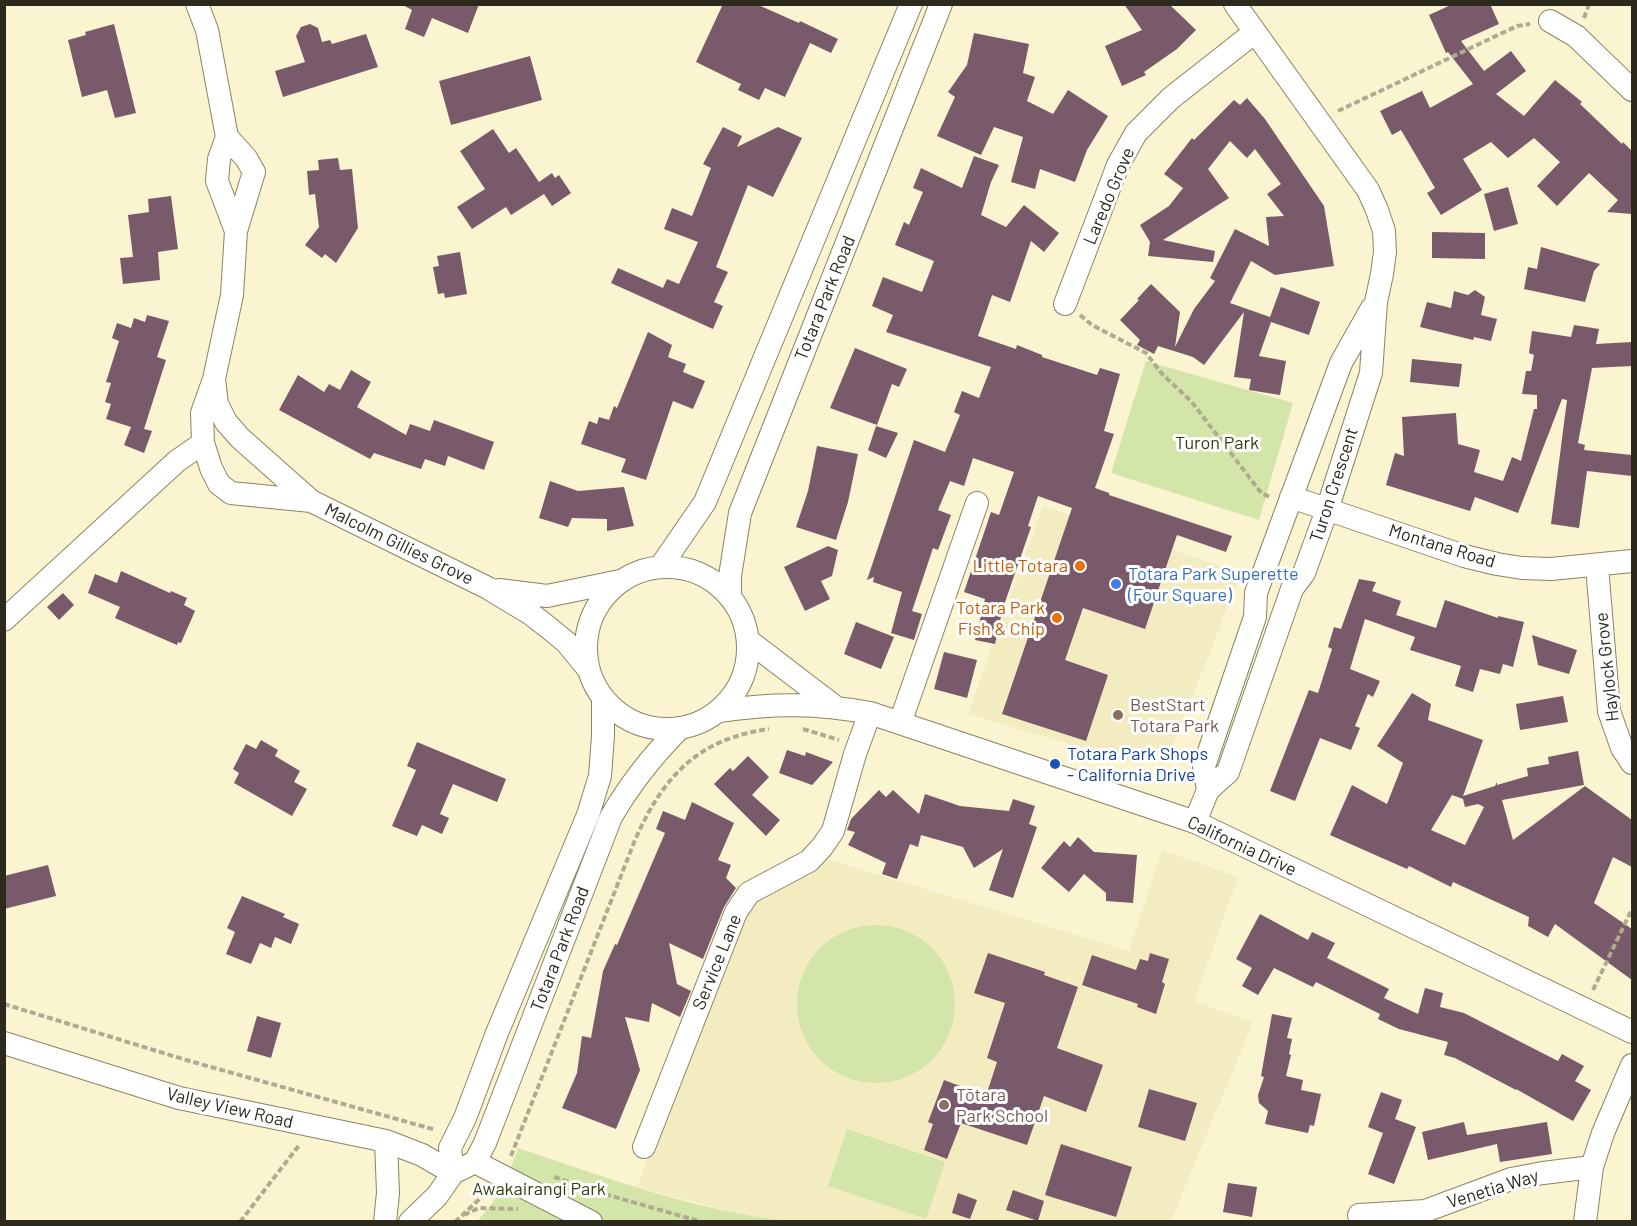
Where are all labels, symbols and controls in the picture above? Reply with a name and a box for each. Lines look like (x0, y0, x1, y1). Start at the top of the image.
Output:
street label: Laredo Grove (1079, 144, 1139, 248)
street label: Totara Park Road (790, 233, 860, 363)
street label: Turon Crescent (1305, 425, 1363, 545)
park label: Turon Park (1175, 432, 1259, 454)
street label: Malcolm Gillies Grove (321, 499, 477, 589)
street label: Montana Road (1386, 520, 1498, 572)
place label: Little Totara (973, 555, 1068, 577)
marker: Little Totara (1073, 559, 1087, 573)
place label: Totara Park Superette (Four Square) (1128, 563, 1299, 606)
marker: Totara Park Superette (Four Square) (1109, 577, 1123, 591)
place label: Totara Park Fish & Chip (956, 597, 1045, 640)
marker: Totara Park Fish & Chip (1050, 611, 1064, 625)
street label: Haylock Grove (1591, 611, 1623, 723)
place label: BestStart Totara Park (1130, 694, 1219, 736)
marker: BestStart Totara Park (1111, 708, 1125, 722)
place label: Totara Park Shops - California Drive (1067, 743, 1208, 786)
marker: Totara Park Shops - California Drive (1048, 757, 1062, 771)
street label: California Drive (1184, 811, 1300, 881)
street label: Totara Park Road (526, 883, 594, 1015)
street label: Service Lane (688, 911, 746, 1013)
street label: Valley View Road (165, 1083, 295, 1133)
place label: Tōtara Park School (956, 1084, 1048, 1126)
marker: Tōtara Park School (937, 1098, 951, 1112)
street label: Venetia Way (1445, 1165, 1541, 1213)
park label: Awakairangi Park (472, 1178, 606, 1200)

